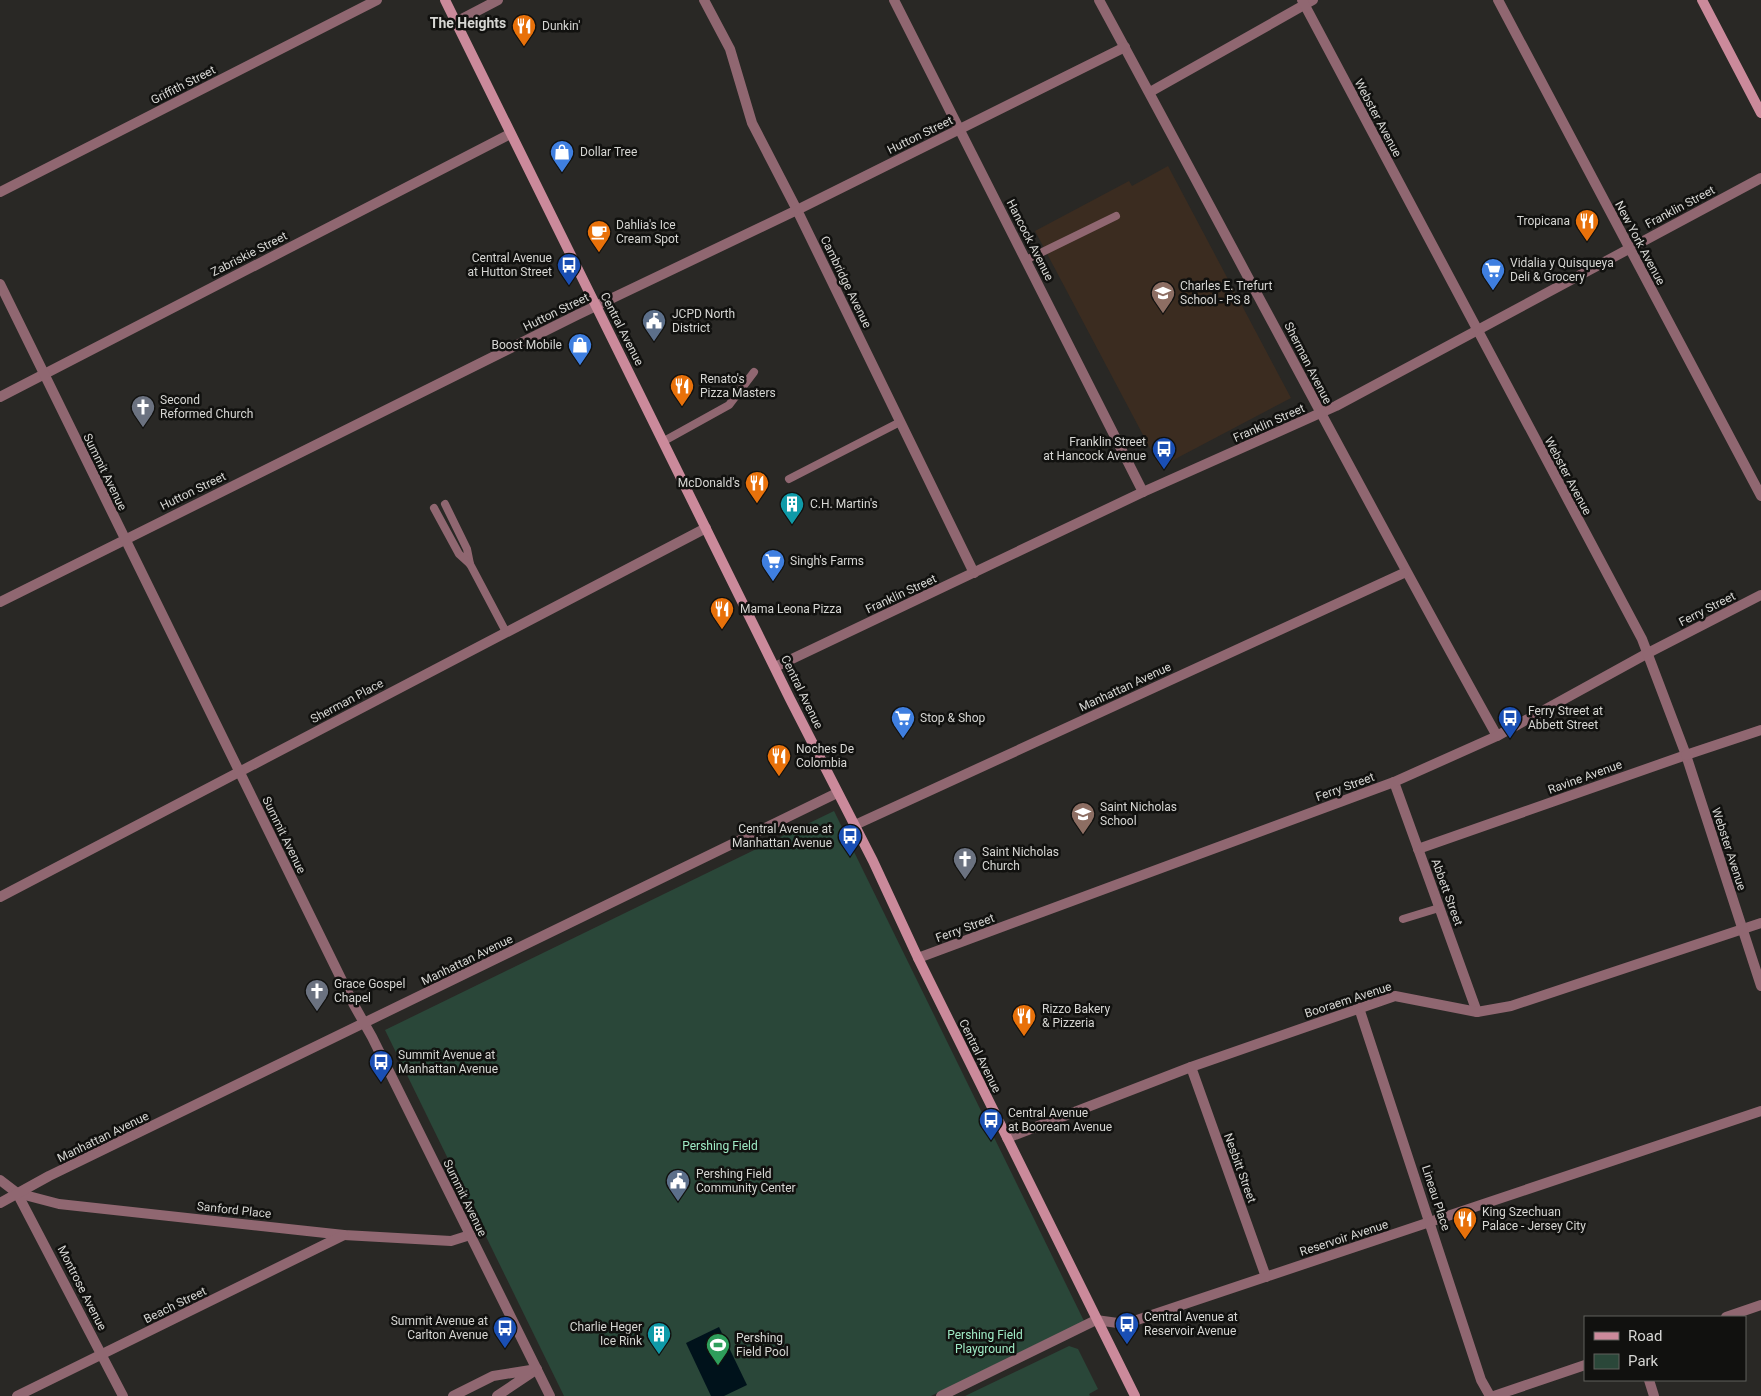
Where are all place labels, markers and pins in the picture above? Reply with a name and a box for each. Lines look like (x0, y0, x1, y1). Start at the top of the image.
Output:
restaurant icon: Dunkin' (511, 13, 537, 47)
place label: Dunkin' (542, 19, 580, 33)
shop icon: Dollar Tree (549, 139, 575, 173)
place label: Dollar Tree (580, 145, 637, 159)
restaurant icon: Tropicana (1574, 208, 1600, 242)
place label: Tropicana (1517, 214, 1570, 228)
place label: Dahlia's Ice Cream Spot (616, 218, 679, 246)
cafe icon: Dahlia's Ice Cream Spot (586, 219, 612, 253)
place label: Central Avenue at Hutton Street (468, 251, 552, 279)
bus stop icon: Central Avenue at Hutton Street (556, 252, 582, 286)
place label: Vidalia y Quisqueya Deli & Grocery (1510, 256, 1614, 284)
supermarket icon: Vidalia y Quisqueya Deli & Grocery (1480, 257, 1506, 291)
place label: Charles E. Trefurt School - PS 8 (1180, 279, 1272, 307)
school or university icon: Charles E. Trefurt School - PS 8 (1150, 280, 1176, 314)
place label: JCPD North District (672, 307, 735, 335)
public building icon: JCPD North District (641, 308, 667, 342)
shop icon: Boost Mobile (567, 332, 593, 366)
place label: Boost Mobile (491, 338, 562, 352)
place label: Renato's Pizza Masters (700, 372, 776, 400)
restaurant icon: Renato's Pizza Masters (669, 373, 695, 407)
place label: Second Reformed Church (160, 393, 253, 421)
church icon: Second Reformed Church (130, 394, 156, 428)
place label: Franklin Street at Hancock Avenue (1043, 435, 1146, 463)
bus stop icon: Franklin Street at Hancock Avenue (1151, 436, 1177, 470)
restaurant icon: McDonald's (744, 470, 770, 504)
place label: McDonald's (678, 476, 740, 490)
building icon: C.H. Martin's (779, 491, 805, 525)
place label: C.H. Martin's (810, 497, 878, 511)
supermarket icon: Singh's Farms (760, 548, 786, 582)
place label: Singh's Farms (790, 554, 864, 568)
restaurant icon: Mama Leona Pizza (709, 596, 735, 630)
place label: Mama Leona Pizza (740, 602, 842, 616)
place label: Ferry Street at Abbett Street (1528, 704, 1603, 732)
supermarket icon: Stop & Shop (890, 705, 916, 739)
bus stop icon: Ferry Street at Abbett Street (1497, 705, 1523, 739)
place label: Stop & Shop (920, 711, 986, 725)
place label: Noches De Colombia (796, 742, 854, 770)
restaurant icon: Noches De Colombia (766, 743, 792, 777)
place label: Saint Nicholas School (1100, 800, 1177, 828)
school or university icon: Saint Nicholas School (1070, 801, 1096, 835)
place label: Central Avenue at Manhattan Avenue (732, 822, 832, 850)
bus stop icon: Central Avenue at Manhattan Avenue (837, 823, 863, 857)
place label: Saint Nicholas Church (982, 845, 1059, 873)
church icon: Saint Nicholas Church (952, 846, 978, 880)
place label: Grace Gospel Chapel (334, 977, 405, 1005)
church icon: Grace Gospel Chapel (304, 978, 330, 1012)
place label: Rizzo Bakery & Pizzeria (1042, 1002, 1110, 1030)
restaurant icon: Rizzo Bakery & Pizzeria (1011, 1003, 1037, 1037)
place label: Summit Avenue at Manhattan Avenue (398, 1048, 498, 1076)
bus stop icon: Summit Avenue at Manhattan Avenue (368, 1049, 394, 1083)
place label: Central Avenue at Booream Avenue (1008, 1106, 1112, 1134)
bus stop icon: Central Avenue at Booream Avenue (978, 1107, 1004, 1141)
place label: Pershing Field Community Center (696, 1167, 796, 1195)
public building icon: Pershing Field Community Center (665, 1168, 691, 1202)
place label: King Szechuan Palace - Jersey City (1482, 1205, 1586, 1233)
restaurant icon: King Szechuan Palace - Jersey City (1452, 1206, 1478, 1240)
place label: Central Avenue at Reservoir Avenue (1144, 1310, 1238, 1338)
bus stop icon: Central Avenue at Reservoir Avenue (1114, 1311, 1140, 1345)
place label: Summit Avenue at Carlton Avenue (391, 1314, 488, 1342)
bus stop icon: Summit Avenue at Carlton Avenue (492, 1315, 518, 1349)
place label: Charlie Heger Ice Rink (570, 1320, 643, 1348)
building icon: Charlie Heger Ice Rink (646, 1321, 672, 1355)
place label: Pershing Field Pool (736, 1331, 789, 1359)
sports icon: Pershing Field Pool (705, 1332, 731, 1366)

